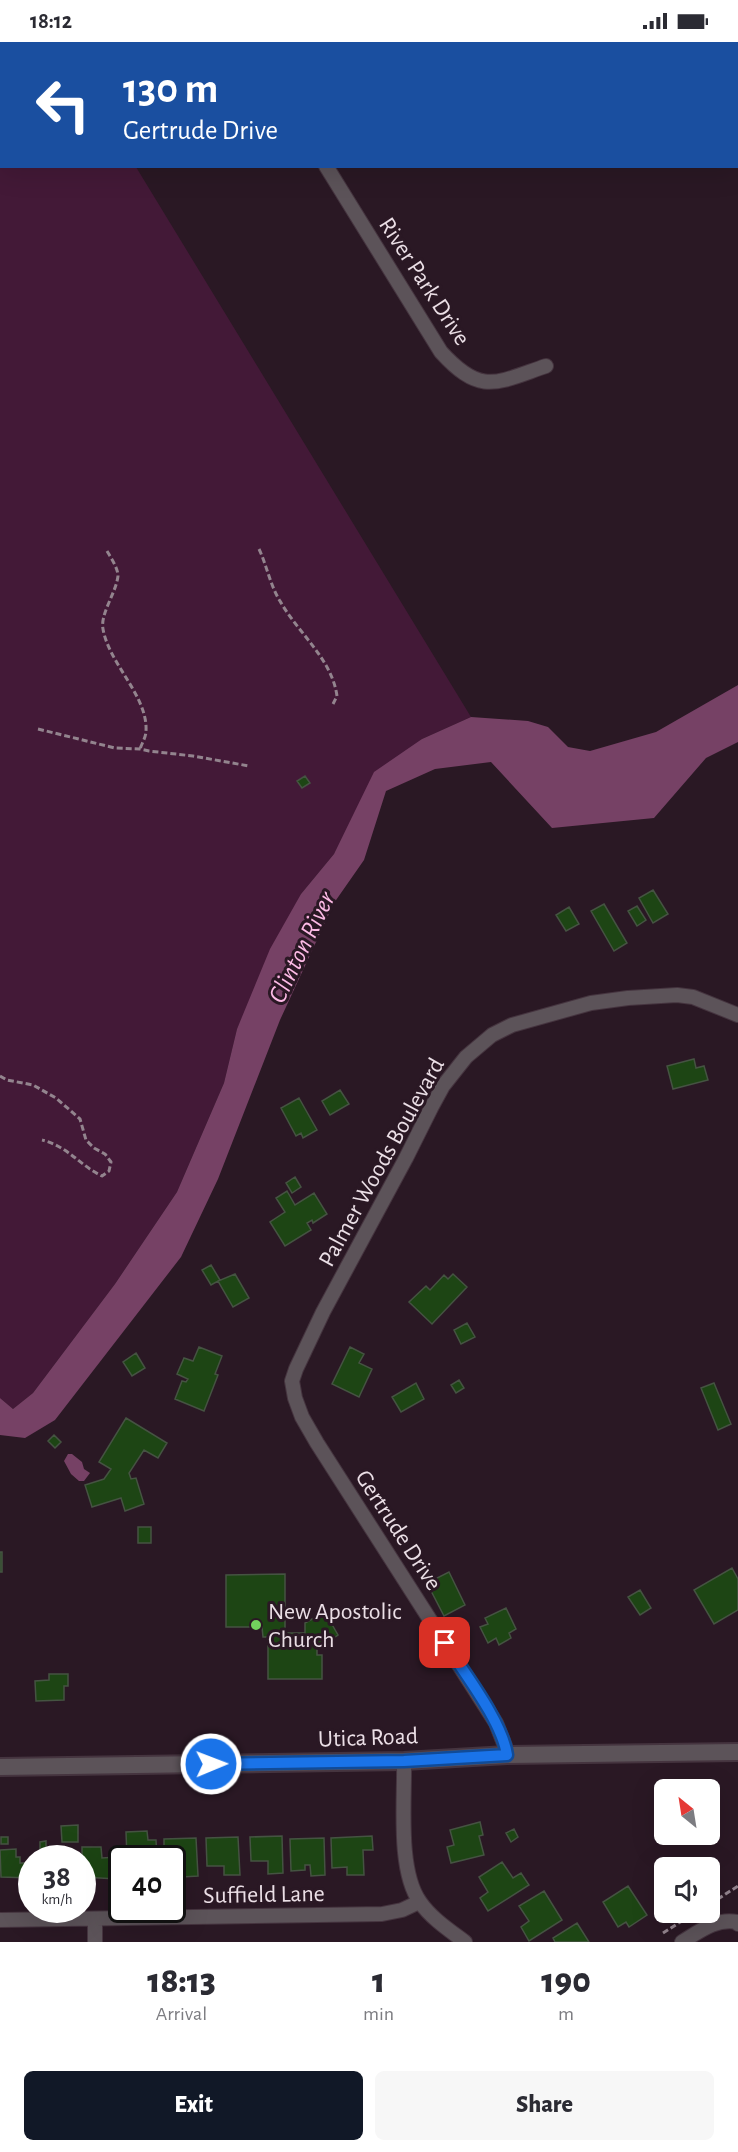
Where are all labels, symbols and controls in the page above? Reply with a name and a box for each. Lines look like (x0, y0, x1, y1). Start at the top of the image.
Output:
text: 18:12 (30, 10, 72, 32)
icon: left (24, 66, 102, 144)
text: 130 m (123, 68, 218, 110)
text: Gertrude Drive (123, 117, 278, 144)
street label: River Park Drive (374, 213, 474, 350)
water label: Clinton River (264, 886, 341, 1007)
street label: Palmer Woods Boulevard (315, 1054, 449, 1271)
street label: Gertrude Drive (351, 1466, 446, 1595)
place label: New Apostolic Church (268, 1600, 401, 1652)
pin (419, 1617, 470, 1668)
marker: New Apostolic Church (249, 1618, 263, 1632)
icon: arrive (428, 1626, 461, 1659)
street label: Utica Road (318, 1724, 419, 1752)
position arrow (179, 1732, 243, 1796)
north arrow (654, 1779, 720, 1845)
map controls (654, 1779, 720, 1923)
speed limit sign: 40 (108, 1845, 186, 1923)
button: sound (654, 1857, 720, 1923)
text: 38 (43, 1862, 71, 1892)
street label: Suffield Lane (203, 1882, 325, 1908)
text: km/h (42, 1892, 72, 1907)
text: 18:13 (147, 1963, 216, 1999)
text: 1 (372, 1963, 385, 1999)
text: 190 (541, 1963, 591, 1999)
text: Arrival (156, 2004, 207, 2024)
text: min (363, 2004, 394, 2024)
text: m (558, 2004, 574, 2024)
button: Exit (24, 2071, 363, 2140)
button: Share (375, 2071, 714, 2140)

